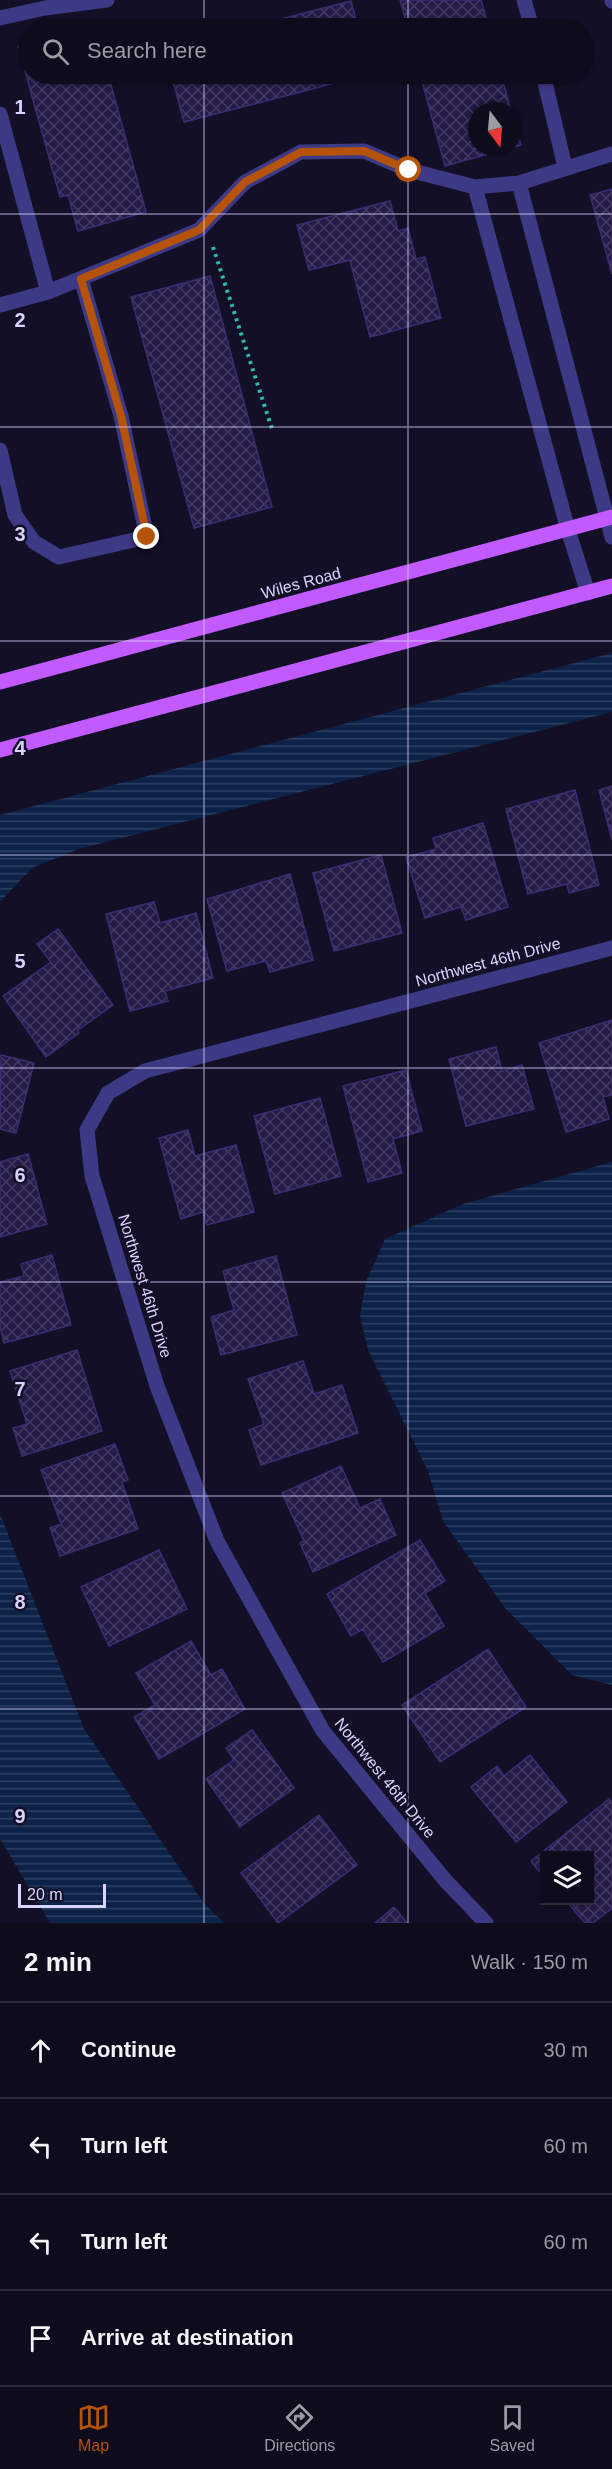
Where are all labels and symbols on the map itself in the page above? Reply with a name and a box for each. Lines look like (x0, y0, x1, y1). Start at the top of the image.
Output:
text: 1 (14, 96, 26, 118)
north arrow (468, 102, 522, 156)
route start (395, 156, 421, 182)
text: 2 (14, 309, 26, 331)
text: 3 (14, 523, 26, 545)
route end (133, 523, 159, 549)
street label: Wiles Road (259, 564, 343, 602)
text: 4 (14, 737, 26, 759)
street label: Northwest 46th Drive (414, 934, 562, 990)
text: 5 (14, 950, 26, 972)
text: 6 (14, 1164, 26, 1186)
street label: Northwest 46th Drive (115, 1212, 175, 1360)
text: 7 (14, 1378, 26, 1400)
text: 8 (14, 1591, 26, 1613)
street label: Northwest 46th Drive (331, 1715, 439, 1841)
text: 9 (14, 1805, 26, 1827)
scale bar (18, 1881, 106, 1908)

